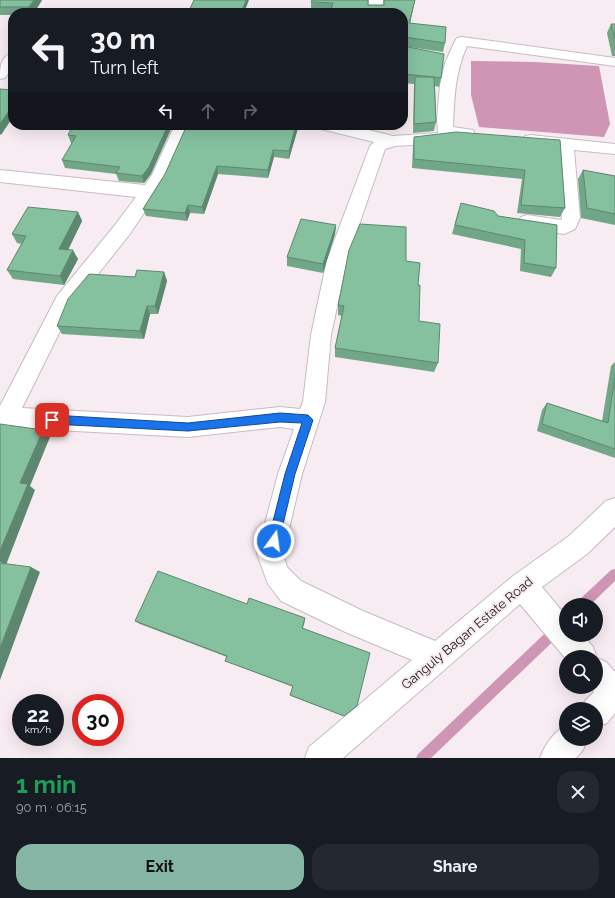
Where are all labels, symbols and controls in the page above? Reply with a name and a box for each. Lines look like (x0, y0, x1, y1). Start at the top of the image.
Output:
text: 30 m (90, 23, 156, 56)
icon: left (24, 24, 76, 76)
text: Turn left (90, 57, 159, 78)
icon: left (155, 100, 177, 122)
icon: ahead (197, 100, 219, 122)
icon: right (239, 100, 261, 122)
pin (35, 403, 69, 437)
icon: arrive (41, 409, 63, 431)
position arrow (253, 520, 295, 562)
street label: Ganguly Bagan Estate Road (398, 574, 536, 692)
map controls (559, 598, 603, 746)
button: sound (559, 598, 603, 642)
button: search (559, 650, 603, 694)
speed limit sign: 30 (72, 694, 124, 746)
button: layers (559, 702, 603, 746)
text: 22 (27, 703, 49, 727)
text: km/h (25, 724, 51, 735)
text: 1 min (16, 770, 77, 799)
button: close (557, 771, 599, 813)
text: 90 m · 06:15 (16, 800, 87, 815)
button: Exit (16, 844, 304, 890)
button: Share (312, 844, 599, 890)

